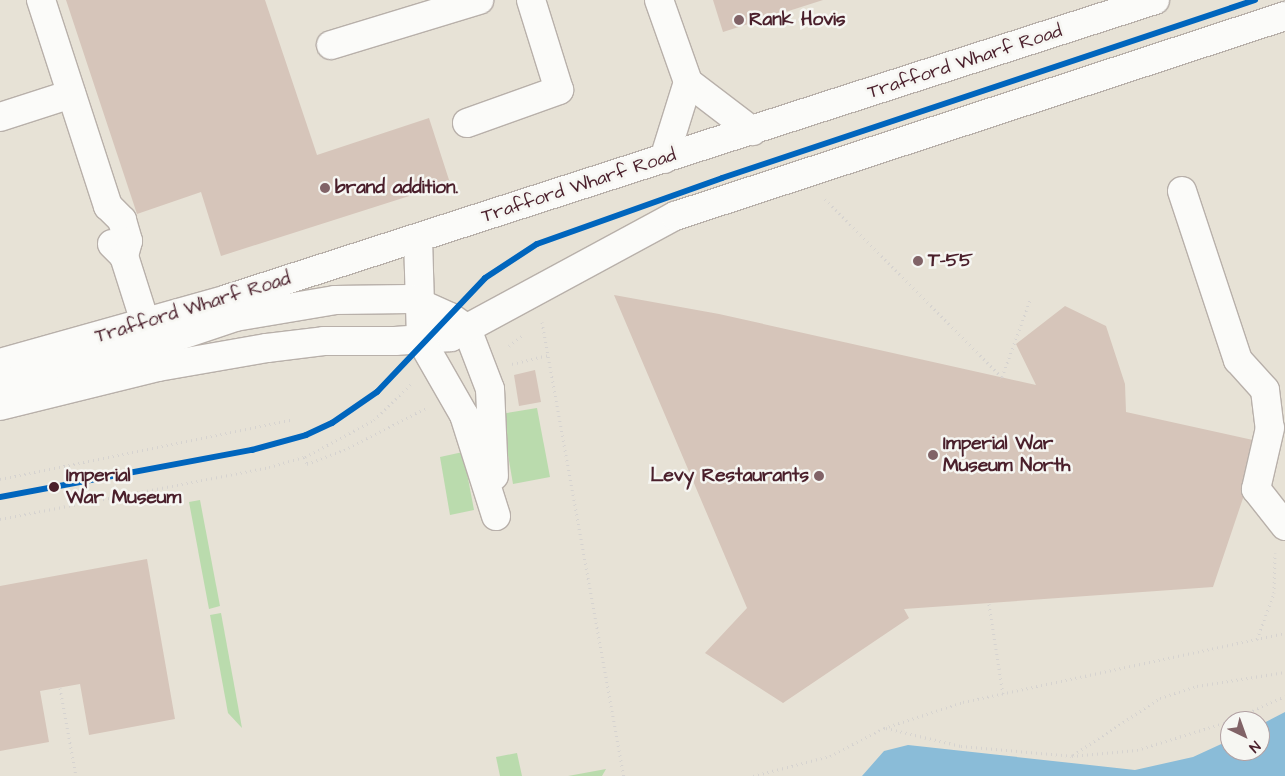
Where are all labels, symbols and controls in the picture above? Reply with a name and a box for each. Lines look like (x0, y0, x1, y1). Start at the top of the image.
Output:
place label: Rank Hovis (749, 9, 845, 31)
marker: Rank Hovis (733, 14, 745, 26)
street label: Trafford Wharf Road (865, 20, 1065, 104)
street label: Trafford Wharf Road (479, 144, 679, 228)
place label: brand addition. (335, 177, 458, 199)
marker: brand addition. (319, 182, 331, 194)
place label: T-55 (928, 250, 973, 272)
marker: T-55 (912, 255, 924, 267)
street label: Trafford Wharf Road (93, 267, 293, 349)
place label: Imperial War Museum North (943, 433, 1070, 477)
marker: Imperial War Museum North (927, 449, 939, 461)
place label: Imperial War Museum (66, 465, 181, 509)
place label: Levy Restaurants (650, 465, 809, 487)
marker: Levy Restaurants (813, 470, 825, 482)
marker: Imperial War Museum (46, 479, 62, 495)
north arrow (1220, 711, 1270, 761)
text: N (1244, 736, 1264, 757)

